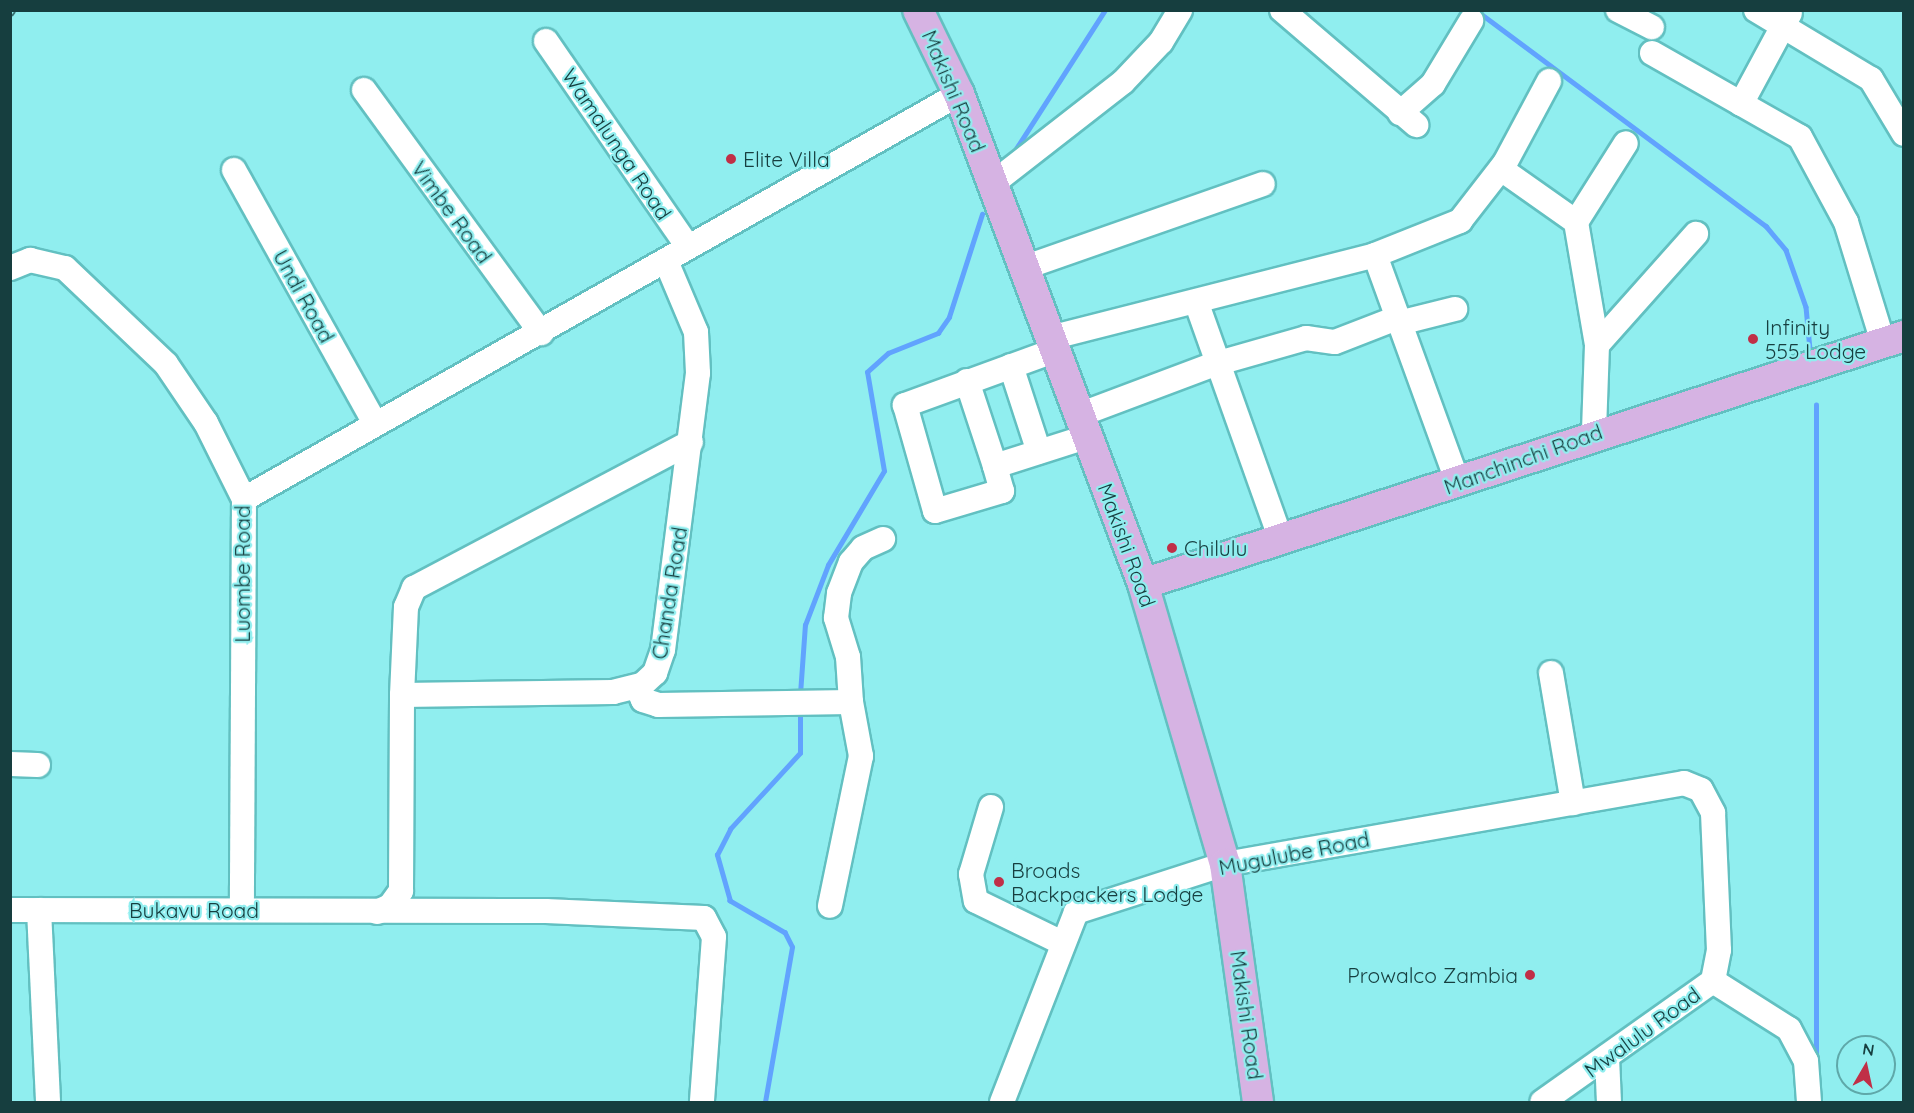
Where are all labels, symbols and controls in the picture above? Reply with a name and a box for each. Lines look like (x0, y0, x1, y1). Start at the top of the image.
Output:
street label: Makishi Road (917, 26, 991, 156)
street label: Wamalunga Road (557, 64, 677, 224)
place label: Elite Villa (743, 146, 830, 172)
marker: Elite Villa (724, 152, 738, 166)
street label: Vimbe Road (407, 156, 497, 268)
street label: Undi Road (268, 245, 340, 347)
place label: Infinity 555 Lodge (1765, 314, 1866, 364)
marker: Infinity 555 Lodge (1746, 332, 1760, 346)
street label: Manchinchi Road (1440, 419, 1606, 499)
street label: Makishi Road (1093, 480, 1161, 610)
street label: Luombe Road (229, 505, 255, 643)
street label: Chanda Road (646, 525, 692, 661)
place label: Chilulu (1184, 535, 1247, 561)
marker: Chilulu (1165, 541, 1179, 555)
street label: Mugulube Road (1216, 826, 1372, 880)
place label: Broads Backpackers Lodge (1011, 857, 1203, 907)
marker: Broads Backpackers Lodge (992, 875, 1006, 889)
street label: Bukavu Road (129, 897, 259, 923)
street label: Makishi Road (1225, 949, 1269, 1081)
place label: Prowalco Zambia (1347, 962, 1518, 988)
marker: Prowalco Zambia (1523, 968, 1537, 982)
street label: Mwalulu Road (1579, 981, 1705, 1083)
north arrow (1836, 1035, 1896, 1095)
text: N (1861, 1038, 1876, 1060)

